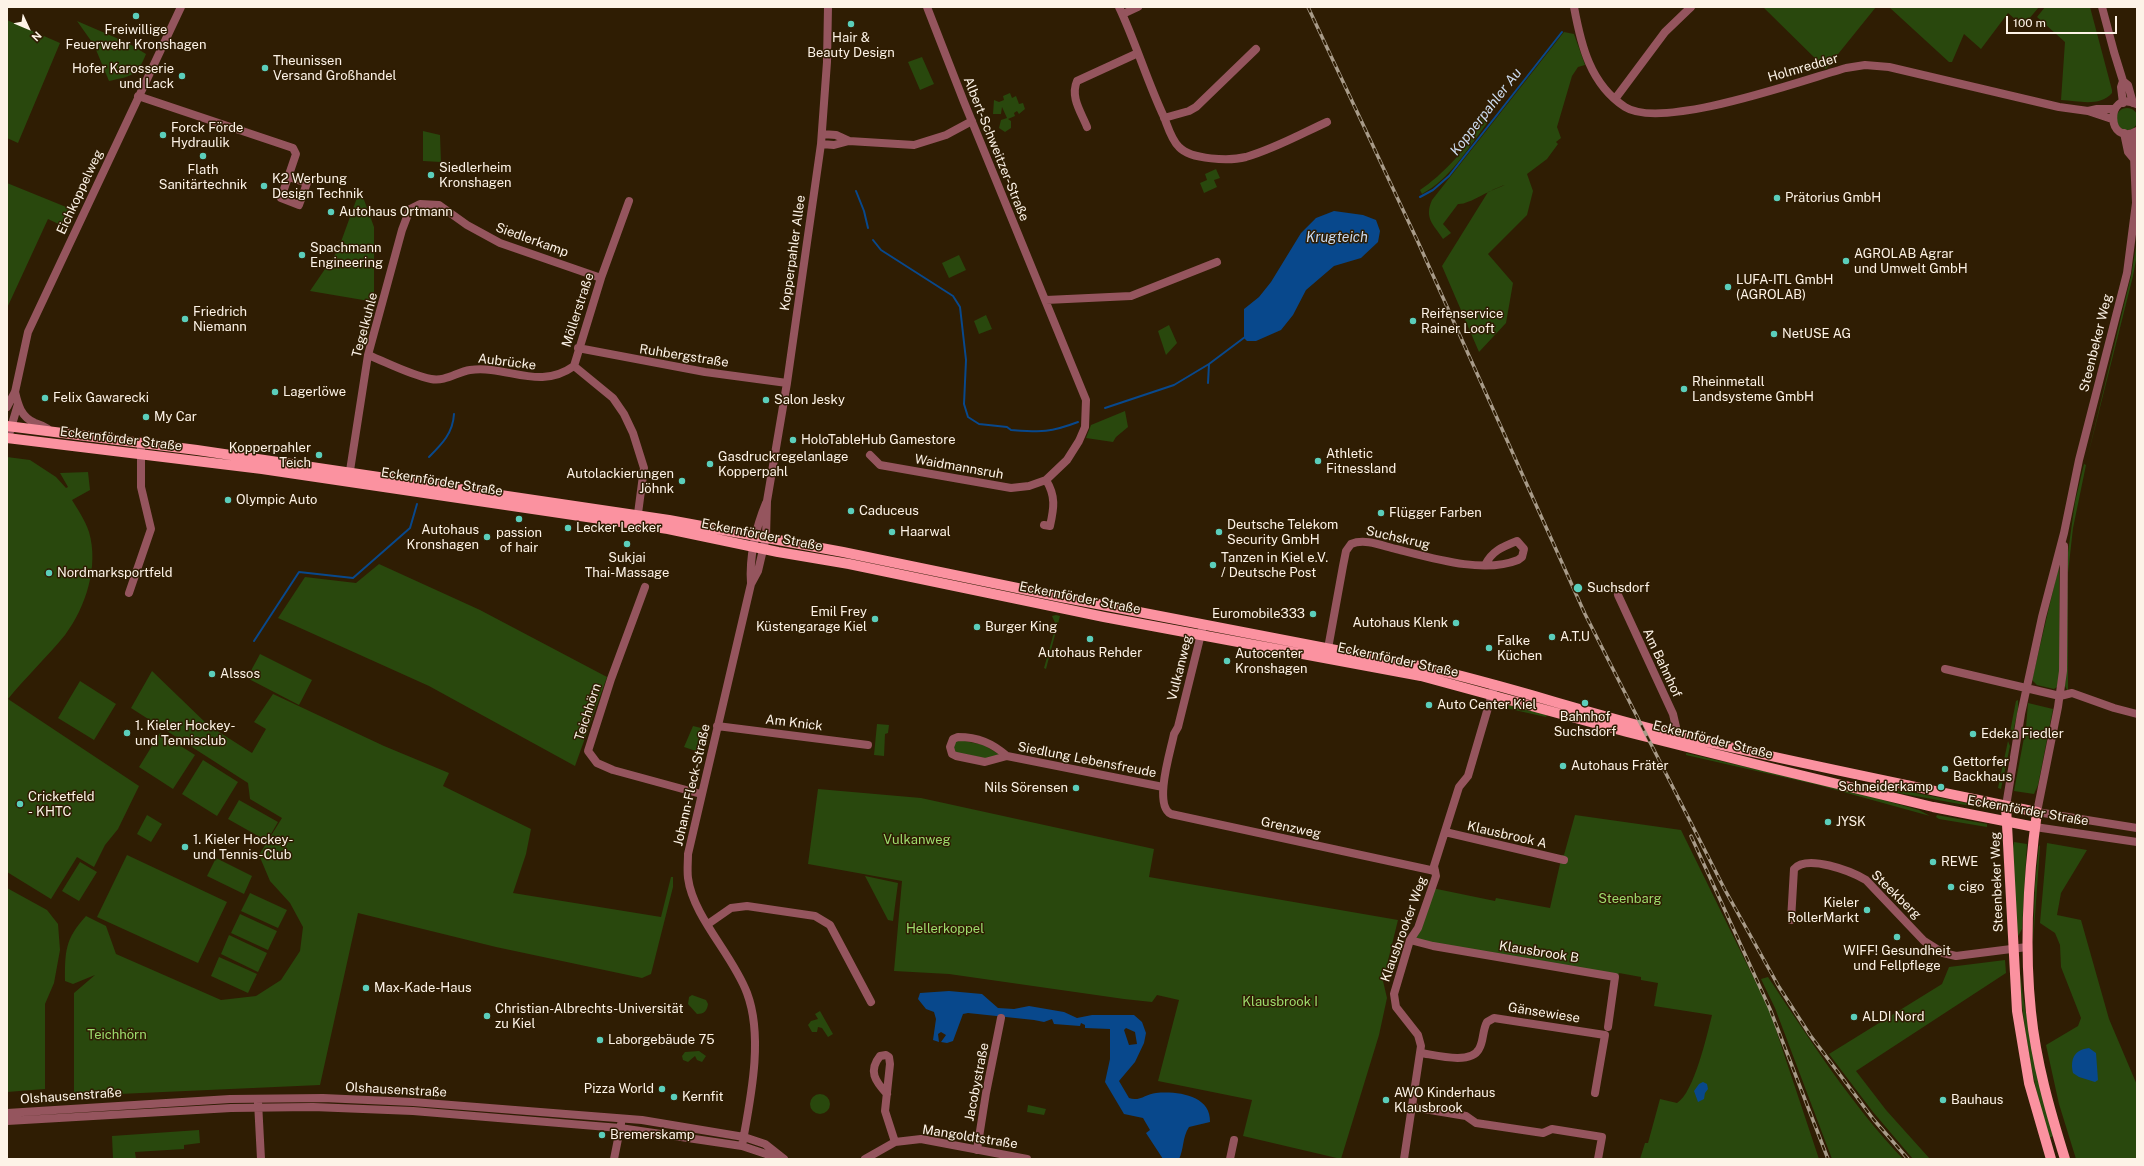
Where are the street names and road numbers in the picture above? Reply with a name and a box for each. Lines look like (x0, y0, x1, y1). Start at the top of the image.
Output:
street label: Holmredder (1766, 50, 1840, 86)
street label: Albert-Schweitzer-Straße (960, 75, 1032, 223)
street label: Eichkoppelweg (54, 147, 106, 237)
street label: Kopperpahler Allee (777, 194, 809, 312)
street label: Siedlerkamp (493, 220, 571, 260)
street label: Möllerstraße (559, 271, 597, 349)
street label: Tegelkuhle (349, 291, 381, 359)
street label: Steenbeker Weg (2076, 292, 2116, 394)
street label: Ruhbergstraße (638, 341, 730, 371)
street label: Aubrücke (477, 351, 537, 373)
street label: Eckernförder Straße (59, 424, 183, 454)
street label: Waidmannsruh (913, 451, 1005, 483)
street label: Eckernförder Straße (380, 465, 504, 499)
street label: Eckernförder Straße (700, 516, 824, 554)
street label: Suchskrug (1364, 523, 1432, 553)
street label: Eckernförder Straße (1018, 579, 1142, 617)
street label: Am Bahnhof (1639, 626, 1685, 700)
street label: Vulkanweg (1164, 633, 1196, 703)
street label: Eckernförder Straße (1336, 640, 1460, 680)
street label: Teichhörn (571, 681, 605, 743)
street label: Am Knick (765, 712, 823, 734)
street label: Eckernförder Straße (1651, 718, 1775, 762)
street label: Johann-Fleck-Straße (670, 722, 714, 848)
street label: Siedlung Lebensfreude (1016, 739, 1158, 781)
street label: Eckernförder Straße (1966, 793, 2090, 829)
street label: Grenzweg (1260, 814, 1322, 842)
street label: Klausbrook A (1466, 818, 1548, 852)
street label: Steenbeker Weg (1987, 832, 2007, 932)
street label: Steekberg (1868, 867, 1924, 923)
street label: Klausbrooker Weg (1378, 874, 1430, 984)
street label: Klausbrook B (1498, 938, 1580, 966)
street label: Gänsewiese (1507, 1000, 1581, 1026)
street label: Jacobystraße (962, 1041, 992, 1123)
street label: Olshausenstraße (345, 1080, 447, 1100)
street label: Olshausenstraße (20, 1085, 122, 1107)
street label: Mangoldtstraße (921, 1122, 1019, 1152)

